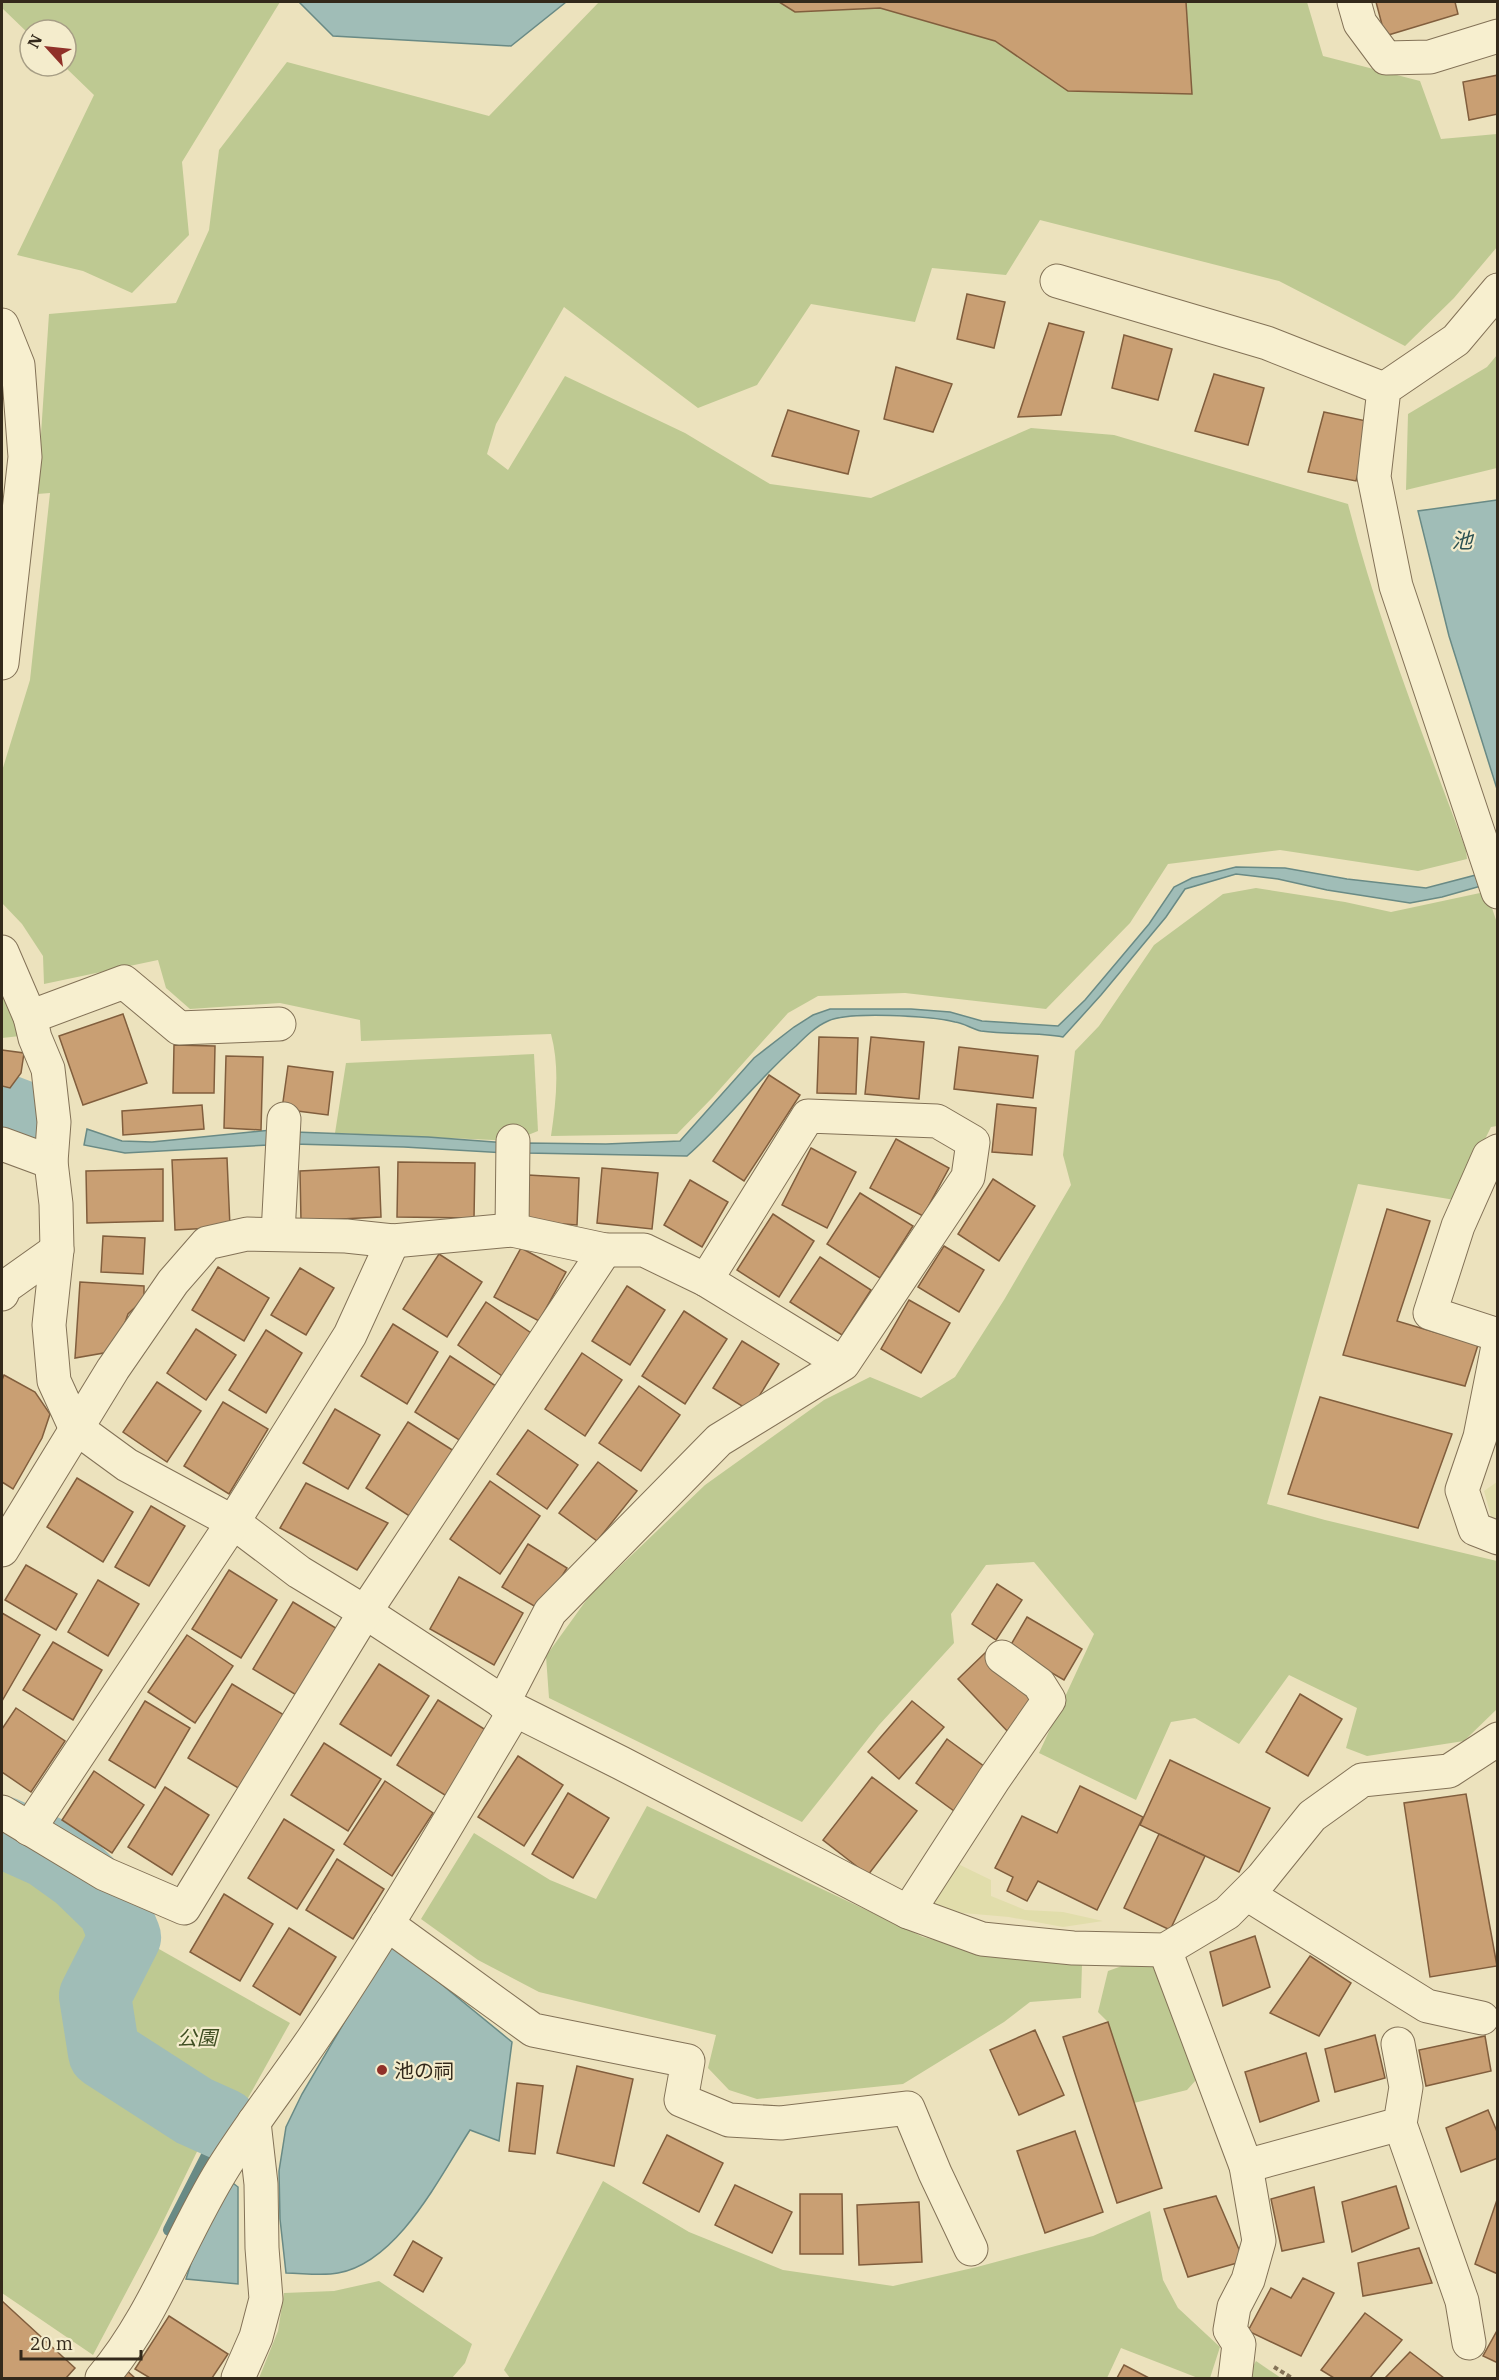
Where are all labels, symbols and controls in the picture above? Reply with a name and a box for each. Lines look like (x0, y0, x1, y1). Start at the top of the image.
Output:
north arrow (18, 18, 78, 78)
text: N (23, 31, 46, 51)
water label: 池 (1452, 526, 1475, 554)
park label: 公園 (177, 2024, 220, 2051)
place label: 池の祠 (394, 2057, 454, 2084)
marker: 池の祠 (375, 2063, 389, 2077)
scale bar (21, 2323, 141, 2361)
text: 20 m (30, 2332, 73, 2355)

